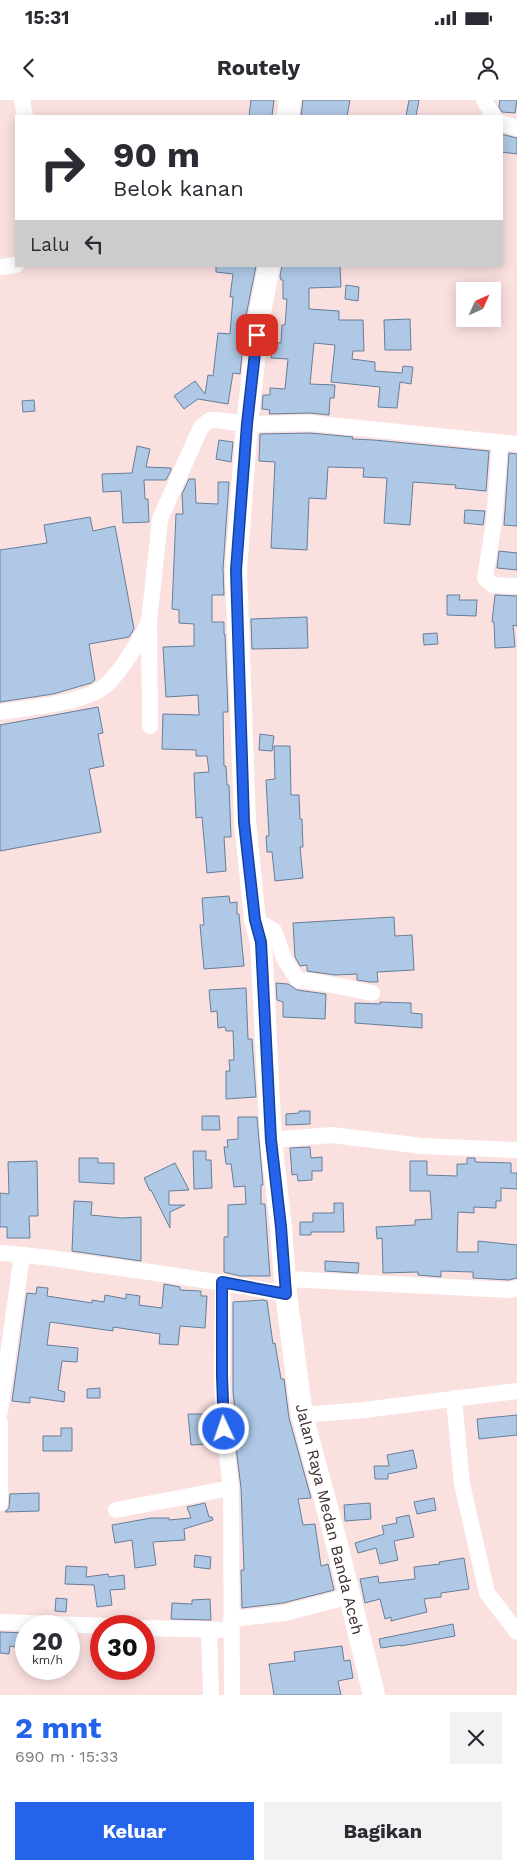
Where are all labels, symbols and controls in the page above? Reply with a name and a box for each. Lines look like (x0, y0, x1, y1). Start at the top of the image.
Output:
text: 15:31 (25, 6, 69, 29)
icon: back (15, 54, 43, 82)
icon: person (474, 54, 502, 82)
text: Routely (217, 55, 300, 80)
text: 90 m (113, 134, 200, 176)
icon: right (30, 135, 95, 200)
text: Belok kanan (113, 176, 244, 201)
icon: left (80, 230, 108, 258)
text: Lalu (30, 233, 70, 256)
north arrow (456, 282, 501, 328)
map controls (456, 282, 501, 327)
pin (236, 314, 278, 356)
icon: arrive (243, 321, 271, 349)
position arrow (197, 1402, 249, 1454)
street label: Jalan Raya Medan Banda Aceh (292, 1402, 367, 1637)
speed limit sign: 30 (90, 1615, 155, 1680)
text: 20 (32, 1627, 63, 1656)
text: km/h (32, 1653, 63, 1667)
text: 2 mnt (15, 1710, 101, 1745)
button: close (450, 1712, 502, 1764)
text: 690 m · 15:33 (15, 1747, 118, 1766)
button: Keluar (15, 1802, 254, 1860)
button: Bagikan (264, 1802, 502, 1860)

